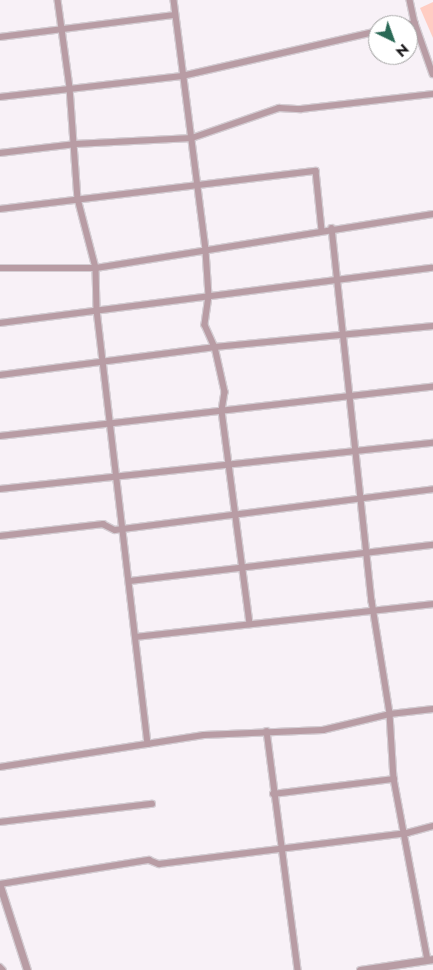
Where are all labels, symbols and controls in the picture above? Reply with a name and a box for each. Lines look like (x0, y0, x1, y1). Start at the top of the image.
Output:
north arrow (368, 15, 418, 65)
text: N (392, 39, 413, 62)

